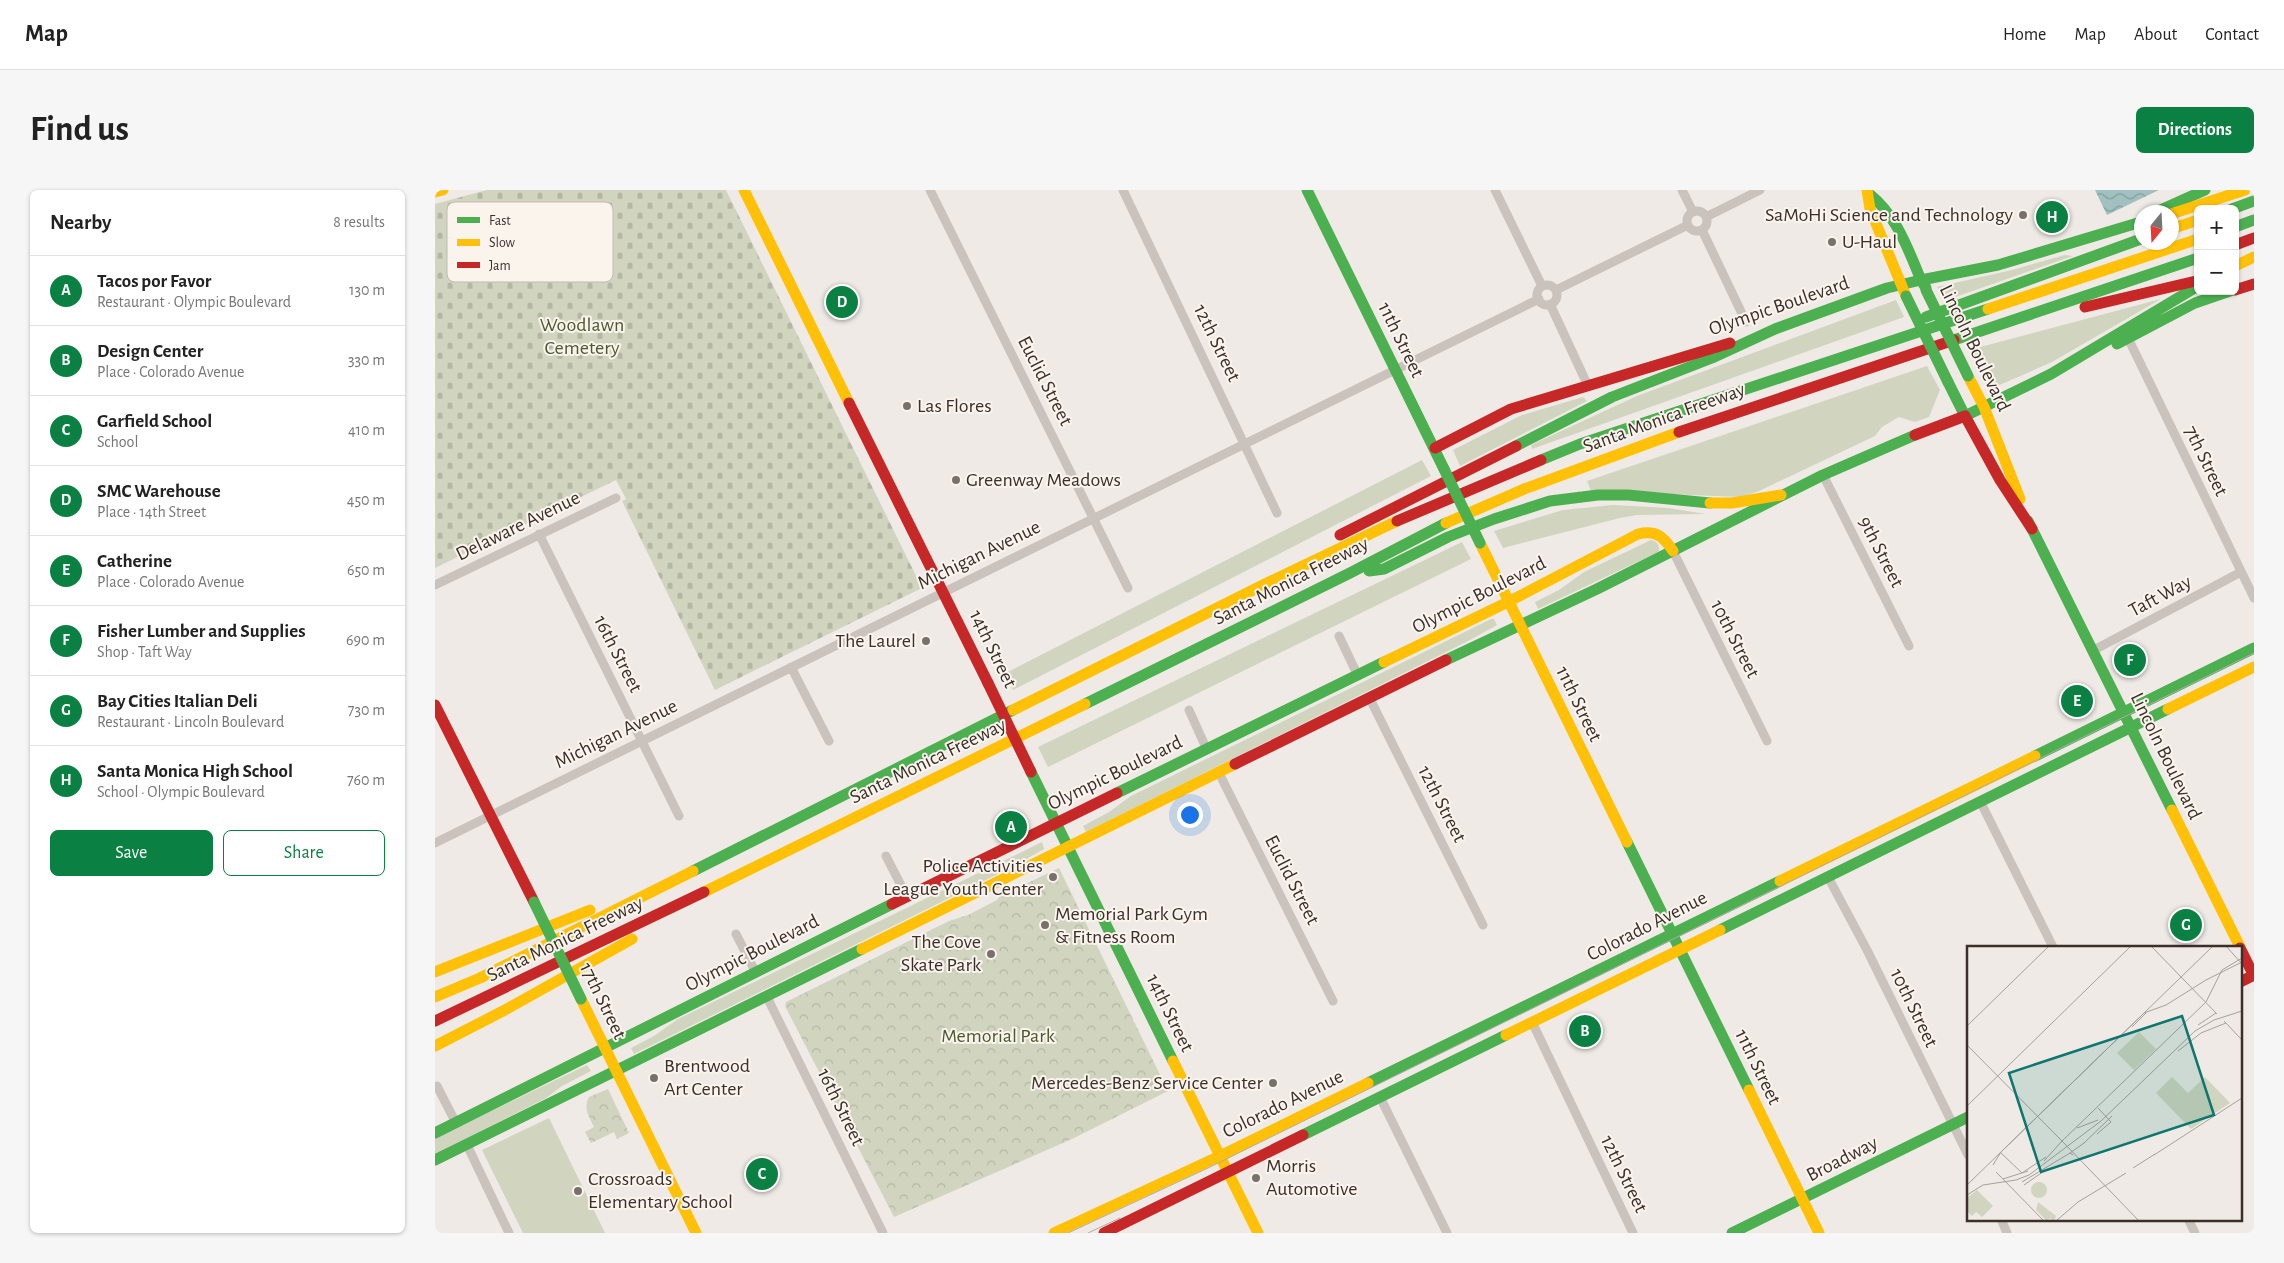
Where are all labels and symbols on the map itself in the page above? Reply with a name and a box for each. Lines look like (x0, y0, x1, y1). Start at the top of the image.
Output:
pin: H (2036, 198, 2068, 236)
legend (447, 202, 613, 282)
place label: SaMoHi Science and Technology (1765, 205, 2013, 225)
north arrow (2134, 205, 2179, 250)
marker: SaMoHi Science and Technology (2017, 209, 2029, 221)
text: Fast (489, 214, 511, 228)
place label: U-Haul (1842, 232, 1897, 252)
text: Slow (489, 236, 516, 250)
marker: U-Haul (1826, 236, 1838, 248)
text: Jam (489, 259, 511, 273)
street label: Olympic Boulevard (1706, 273, 1852, 339)
street label: Lincoln Boulevard (1936, 281, 2014, 415)
pin: D (826, 283, 858, 321)
street label: 11th Street (1374, 299, 1428, 381)
street label: 12th Street (1190, 301, 1244, 385)
park label: Woodlawn Cemetery (540, 315, 624, 358)
street label: Euclid Street (1014, 333, 1076, 430)
street label: Santa Monica Freeway (1580, 379, 1748, 457)
place label: Las Flores (917, 396, 992, 416)
marker: Las Flores (901, 400, 913, 412)
street label: 7th Street (2180, 423, 2232, 500)
place label: Greenway Meadows (966, 470, 1121, 490)
marker: Greenway Meadows (950, 474, 962, 486)
street label: Delaware Avenue (453, 487, 583, 565)
street label: 9th Street (1855, 513, 1908, 591)
street label: Michigan Avenue (914, 517, 1044, 593)
street label: Santa Monica Freeway (1210, 533, 1372, 629)
street label: Olympic Boulevard (1409, 553, 1549, 637)
street label: Taft Way (2125, 571, 2195, 621)
street label: 10th Street (1707, 597, 1763, 682)
street label: 14th Street (966, 607, 1021, 692)
street label: 16th Street (590, 612, 646, 696)
place label: The Laurel (835, 631, 916, 651)
marker: The Laurel (920, 635, 932, 647)
pin: F (2114, 641, 2146, 679)
street label: 11th Street (1552, 663, 1606, 745)
pin: E (2061, 682, 2093, 720)
street label: Lincoln Boulevard (2127, 689, 2205, 823)
street label: Michigan Avenue (551, 696, 681, 772)
street label: Santa Monica Freeway (847, 714, 1010, 807)
street label: Olympic Boulevard (1045, 732, 1185, 814)
street label: 12th Street (1414, 762, 1470, 846)
your location (1177, 802, 1203, 828)
pin: A (995, 808, 1027, 846)
street label: Euclid Street (1261, 832, 1323, 929)
place label: Police Activities League Youth Center (883, 856, 1044, 899)
marker: Police Activities League Youth Center (1047, 871, 1059, 883)
street label: Colorado Avenue (1584, 887, 1710, 965)
street label: Santa Monica Freeway (484, 892, 647, 985)
place label: Memorial Park Gym & Fitness Room (1055, 904, 1208, 947)
pin: G (2170, 906, 2202, 944)
street label: Olympic Boulevard (682, 911, 822, 995)
marker: Memorial Park Gym & Fitness Room (1039, 919, 1051, 931)
place label: The Cove Skate Park (901, 932, 981, 975)
inset map (1967, 946, 2241, 1220)
marker: The Cove Skate Park (985, 948, 997, 960)
street label: 17th Street (576, 960, 630, 1043)
street label: 10th Street (1886, 966, 1942, 1051)
street label: 14th Street (1143, 971, 1198, 1056)
pin: B (1569, 1012, 1601, 1050)
park label: Memorial Park (941, 1026, 1055, 1046)
street label: 11th Street (1731, 1026, 1785, 1108)
place label: Brentwood Art Center (664, 1056, 750, 1099)
street label: 16th Street (814, 1065, 869, 1149)
street label: Colorado Avenue (1219, 1066, 1347, 1142)
marker: Brentwood Art Center (648, 1072, 660, 1084)
place label: Mercedes-Benz Service Center (1031, 1073, 1264, 1093)
marker: Mercedes-Benz Service Center (1267, 1077, 1279, 1089)
street label: 12th Street (1597, 1132, 1651, 1216)
street label: Broadway (1803, 1132, 1881, 1185)
pin: C (746, 1155, 778, 1193)
place label: Morris Automotive (1266, 1156, 1358, 1199)
place label: Crossroads Elementary School (588, 1169, 733, 1212)
marker: Morris Automotive (1250, 1172, 1262, 1184)
marker: Crossroads Elementary School (572, 1185, 584, 1197)

